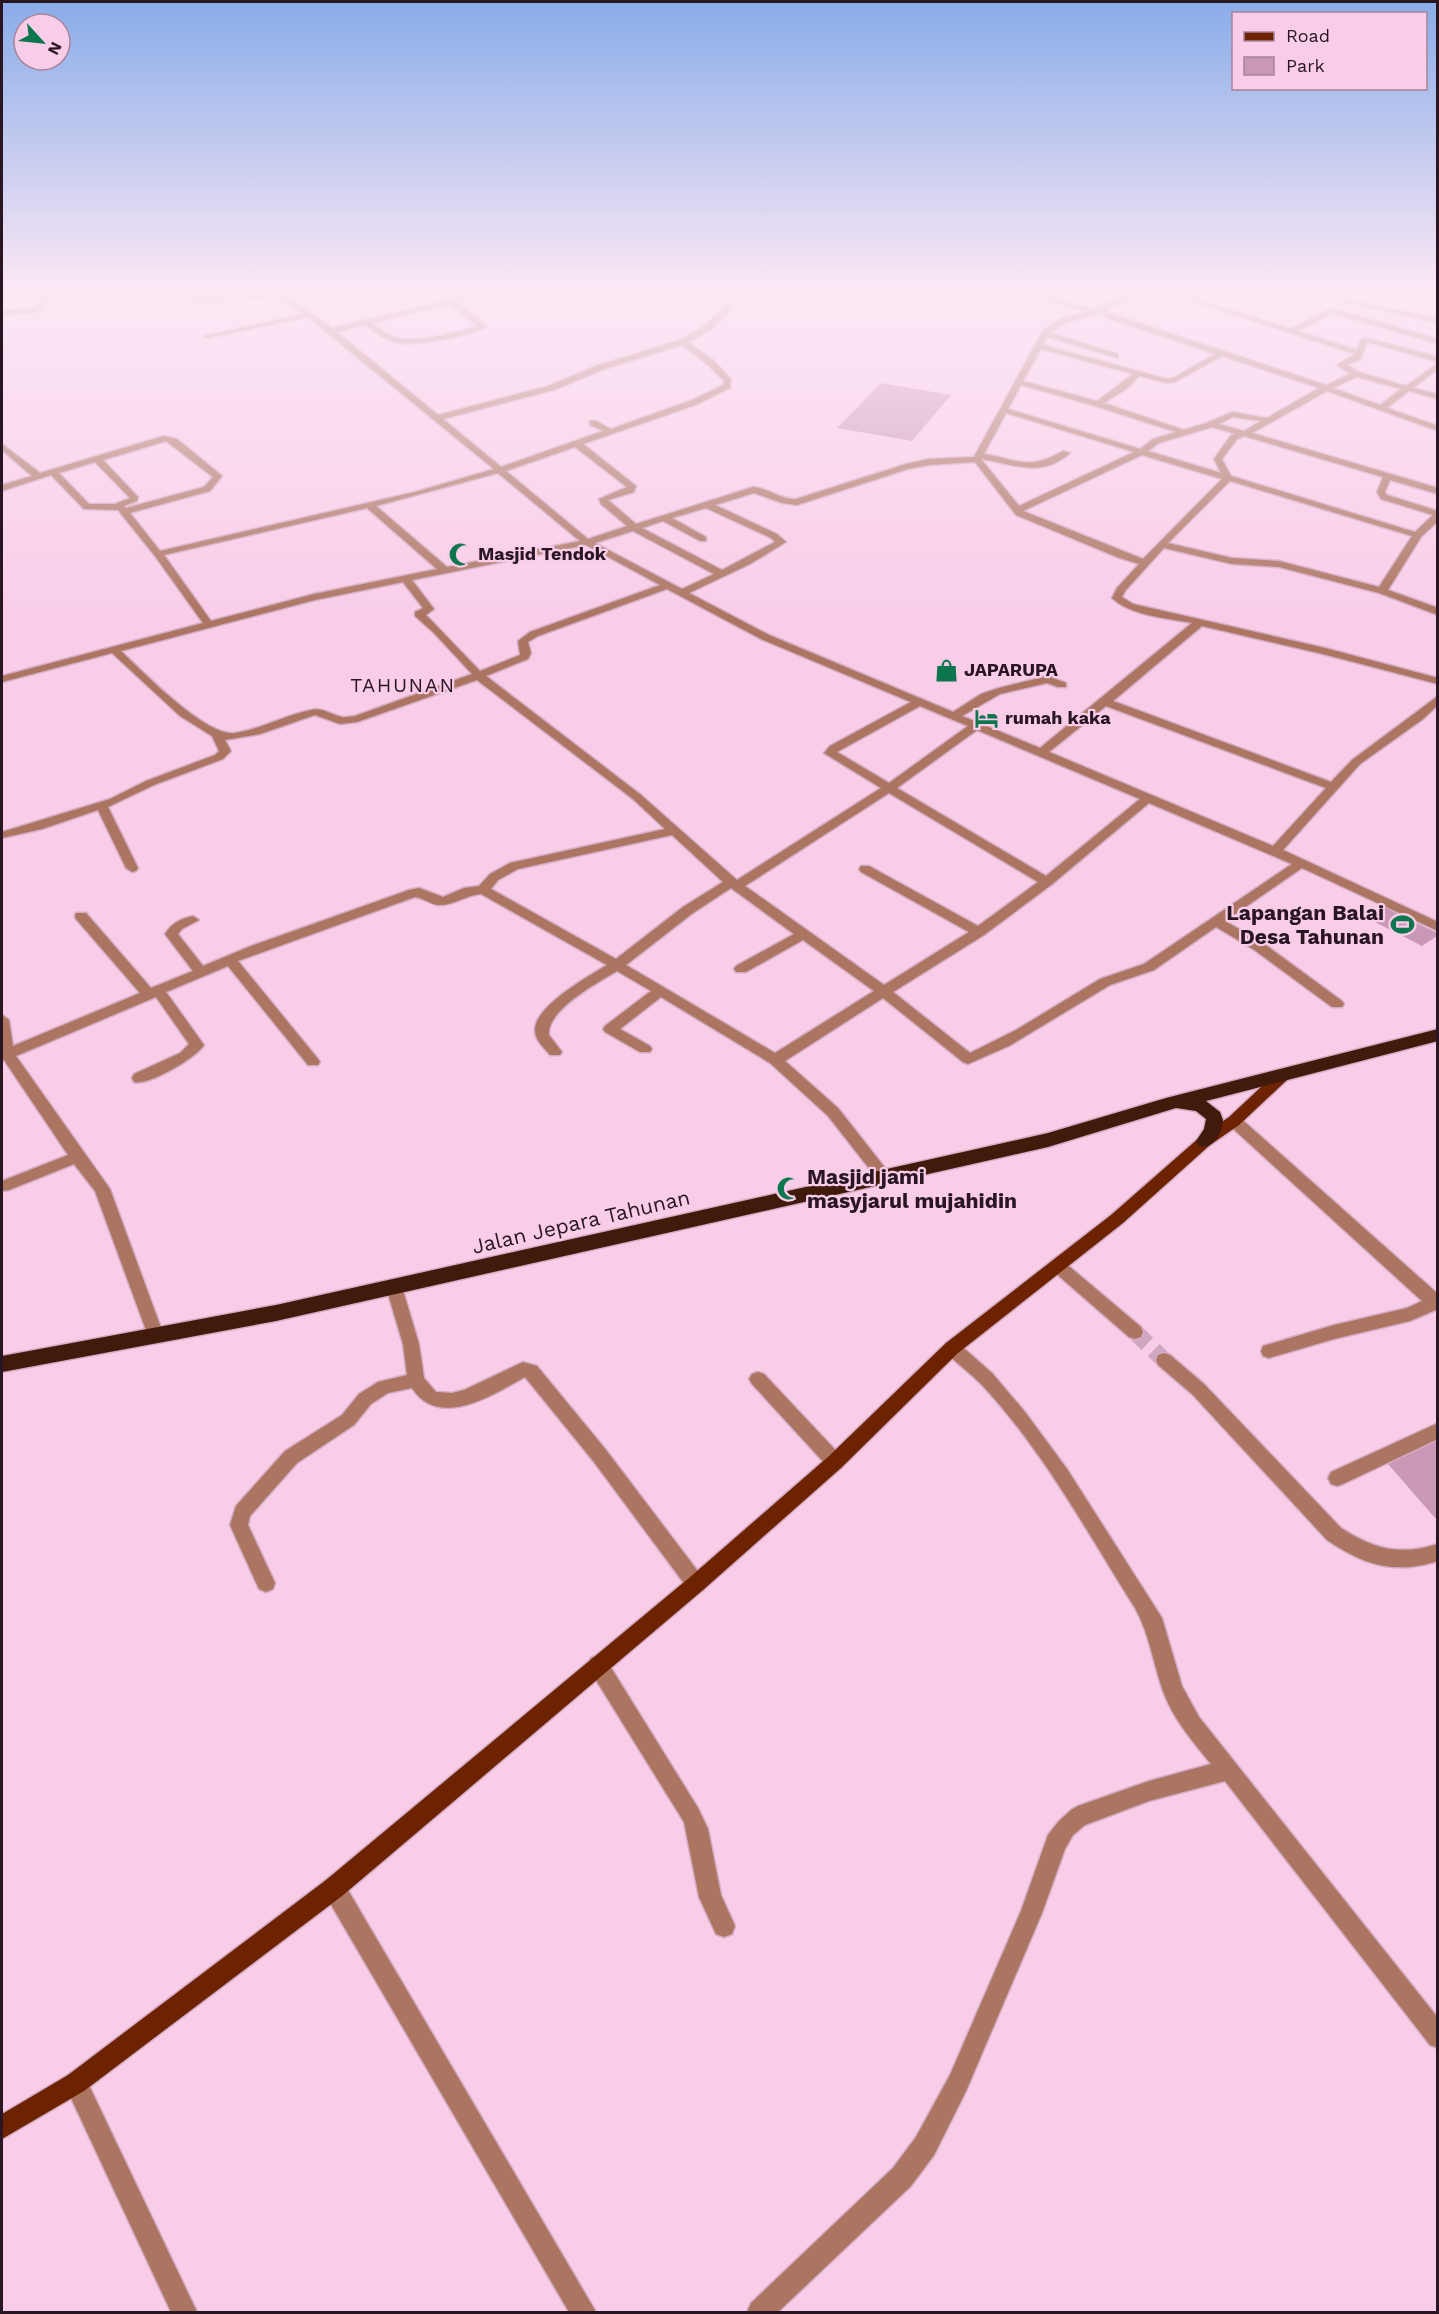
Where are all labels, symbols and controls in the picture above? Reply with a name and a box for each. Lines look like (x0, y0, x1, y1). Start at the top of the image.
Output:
north arrow (12, 12, 72, 72)
legend (1232, 12, 1427, 90)
text: Road (1286, 25, 1330, 46)
text: N (44, 39, 66, 58)
text: Park (1286, 55, 1325, 76)
mosque icon: Masjid Tendok (447, 541, 473, 567)
place label: Masjid Tendok (478, 543, 607, 564)
shop icon: JAPARUPA (933, 657, 959, 683)
place label: JAPARUPA (964, 659, 1059, 680)
district label: TAHUNAN (350, 673, 456, 697)
hotel icon: rumah kaka (974, 705, 1000, 731)
place label: rumah kaka (1005, 707, 1111, 728)
place label: Lapangan Balai Desa Tahunan (1226, 900, 1384, 949)
sports icon: Lapangan Balai Desa Tahunan (1389, 912, 1415, 938)
place label: Masjid jami masyjarul mujahidin (807, 1164, 1017, 1213)
mosque icon: Masjid jami masyjarul mujahidin (776, 1176, 802, 1202)
street label: Jalan Jepara Tahunan (470, 1184, 692, 1259)

